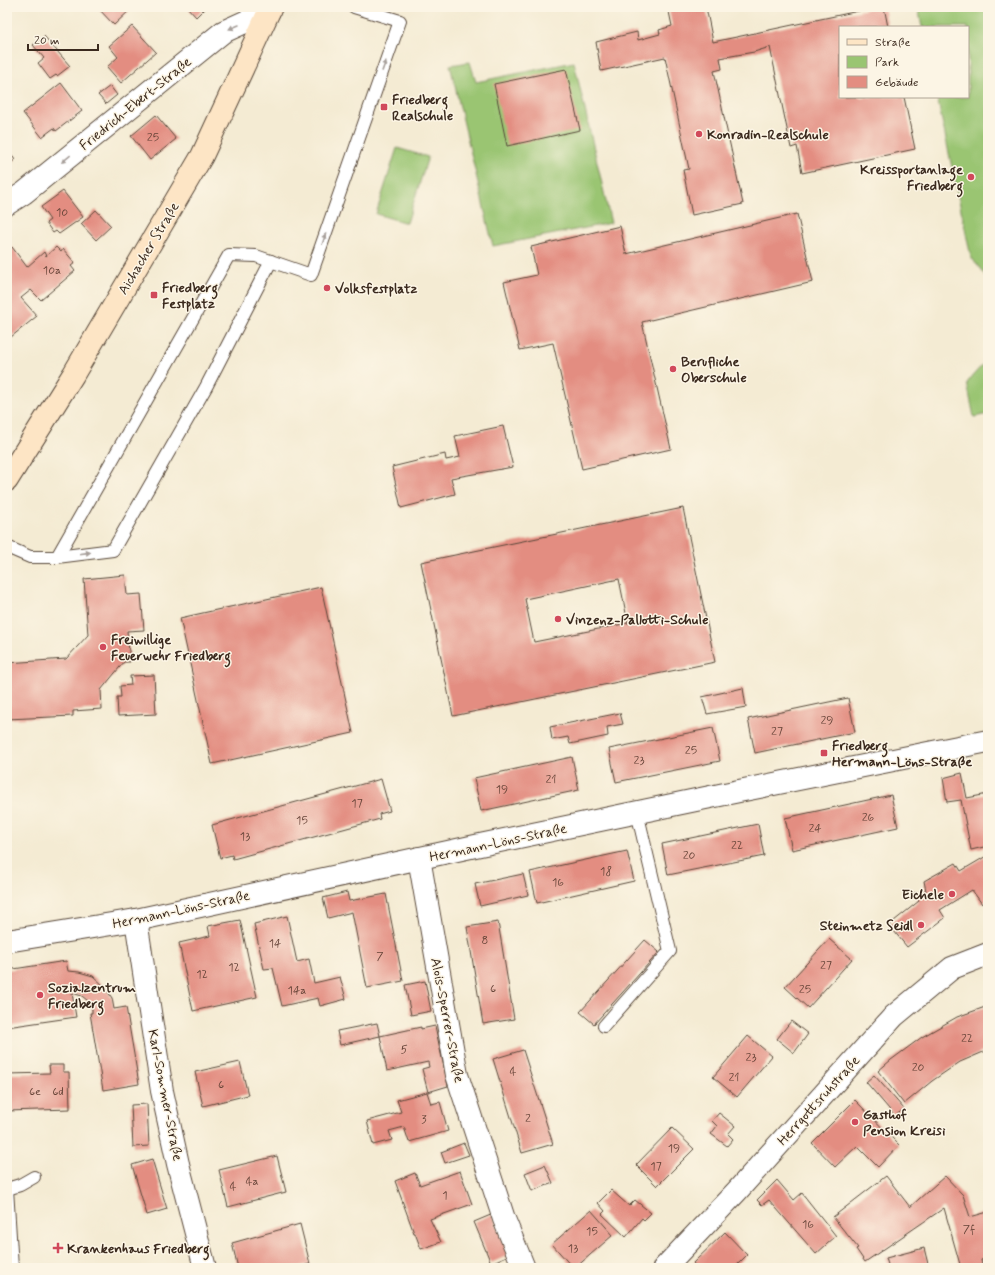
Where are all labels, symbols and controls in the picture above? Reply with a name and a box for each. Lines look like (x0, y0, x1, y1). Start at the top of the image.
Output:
one-way arrow (227, 25, 239, 31)
scale bar (28, 26, 98, 52)
legend (839, 26, 969, 98)
text: 20 m (34, 33, 60, 49)
text: Straße (875, 35, 910, 51)
street label: Friedrich-Ebert-Straße (76, 53, 195, 155)
text: Park (875, 55, 899, 71)
one-way arrow (381, 60, 387, 72)
text: Gebäude (875, 75, 918, 91)
place label: Friedberg Realschule (392, 91, 453, 125)
marker: Friedberg Realschule (379, 102, 389, 112)
place label: Konradin-Realschule (707, 126, 829, 144)
marker: Konradin-Realschule (694, 129, 704, 139)
house number: 25 (147, 130, 159, 146)
one-way arrow (60, 155, 71, 163)
place label: Kreissportanlage Friedberg (860, 161, 963, 198)
marker: Kreissportanlage Friedberg (966, 172, 976, 182)
street label: Aichacher Straße (114, 199, 184, 298)
house number: 10 (56, 205, 68, 221)
one-way arrow (321, 232, 327, 244)
house number: 10a (43, 263, 61, 279)
place label: Friedberg Festplatz (162, 279, 218, 313)
place label: Volksfestplatz (335, 280, 418, 298)
marker: Volksfestplatz (322, 283, 332, 293)
marker: Friedberg Festplatz (149, 290, 159, 300)
place label: Berufliche Oberschule (681, 353, 747, 387)
marker: Berufliche Oberschule (668, 364, 678, 374)
one-way arrow (79, 550, 91, 556)
place label: Vinzenz-Pallotti-Schule (566, 611, 709, 629)
marker: Vinzenz-Pallotti-Schule (553, 614, 563, 624)
place label: Freiwillige Feuerwehr Friedberg (111, 631, 231, 668)
marker: Freiwillige Feuerwehr Friedberg (98, 642, 108, 652)
house number: 29 (820, 713, 834, 729)
house number: 27 (771, 724, 783, 740)
place label: Friedberg Hermann-Löns-Straße (832, 737, 972, 771)
house number: 25 (685, 743, 697, 759)
marker: Friedberg Hermann-Löns-Straße (819, 748, 829, 758)
house number: 23 (634, 753, 644, 769)
house number: 21 (545, 772, 557, 788)
house number: 19 (496, 782, 508, 798)
house number: 17 (351, 796, 363, 812)
house number: 26 (862, 810, 875, 826)
house number: 15 (296, 813, 308, 829)
street label: Hermann-Löns-Straße (428, 820, 569, 866)
house number: 24 (808, 821, 822, 837)
house number: 13 (240, 829, 250, 845)
house number: 22 (731, 838, 743, 854)
house number: 20 (683, 848, 696, 864)
house number: 18 (600, 864, 612, 880)
house number: 16 (552, 875, 564, 891)
place label: Eichele (902, 886, 944, 904)
street label: Hermann-Löns-Straße (111, 887, 252, 933)
marker: Eichele (947, 889, 957, 899)
place label: Steinmetz Seidl (820, 917, 914, 935)
marker: Steinmetz Seidl (916, 920, 926, 930)
house number: 8 (482, 933, 488, 949)
house number: 14 (269, 936, 281, 952)
house number: 7 (376, 949, 384, 965)
street label: Alois-Sperrer-Straße (426, 956, 468, 1084)
house number: 27 (820, 958, 832, 974)
house number: 12 (228, 960, 240, 976)
house number: 12 (196, 967, 208, 983)
place label: Sozialzentrum Friedberg (48, 979, 136, 1016)
house number: 6 (490, 981, 496, 997)
house number: 25 (799, 982, 811, 998)
house number: 14a (288, 983, 306, 999)
marker: Sozialzentrum Friedberg (35, 990, 45, 1000)
street label: Karl-Sommer-Straße (143, 1028, 187, 1163)
house number: 22 (961, 1031, 973, 1047)
house number: 5 (400, 1042, 408, 1058)
house number: 23 (746, 1050, 756, 1066)
street label: Herrgottsruhstraße (774, 1052, 864, 1149)
house number: 20 (912, 1060, 925, 1076)
house number: 4 (510, 1064, 517, 1080)
house number: 21 (728, 1070, 740, 1086)
house number: 6 (218, 1077, 224, 1093)
house number: 6e (29, 1084, 41, 1100)
house number: 6d (52, 1084, 64, 1100)
place label: Gasthof Pension Kreisi (863, 1106, 945, 1140)
house number: 2 (525, 1111, 531, 1127)
house number: 3 (421, 1112, 427, 1128)
marker: Gasthof Pension Kreisi (850, 1117, 860, 1127)
house number: 19 (668, 1141, 680, 1157)
house number: 17 (650, 1159, 662, 1175)
house number: 4a (245, 1174, 259, 1190)
house number: 4 (230, 1179, 237, 1195)
house number: 1 (442, 1188, 448, 1204)
house number: 16 (802, 1217, 814, 1233)
house number: 7f (963, 1222, 975, 1238)
house number: 15 (586, 1224, 598, 1240)
place label: Krankenhaus Friedberg (67, 1240, 210, 1261)
house number: 13 (568, 1241, 578, 1257)
marker: Krankenhaus Friedberg (52, 1242, 64, 1254)

